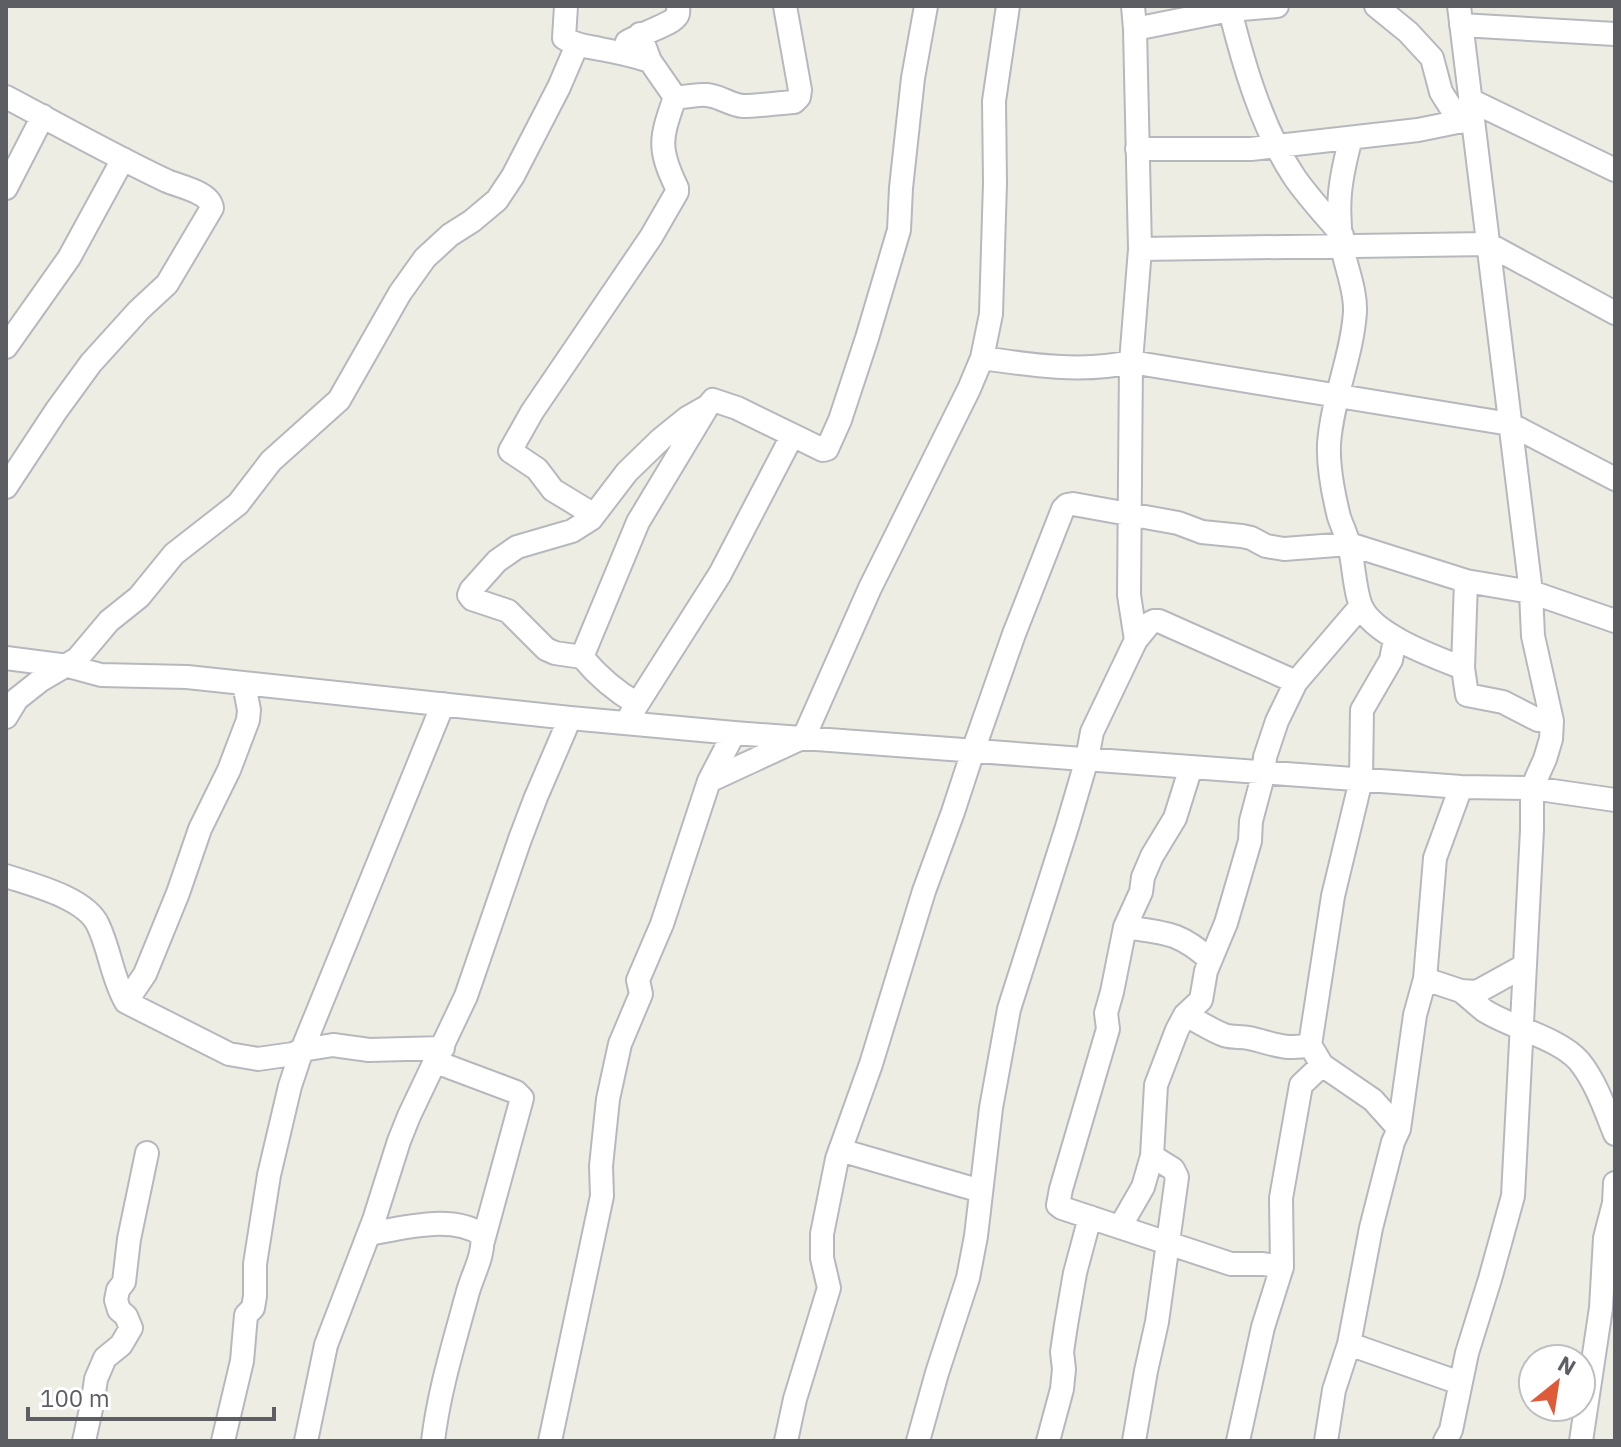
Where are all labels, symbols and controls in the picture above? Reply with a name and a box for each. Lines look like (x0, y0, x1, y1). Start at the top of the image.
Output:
north arrow (1517, 1343, 1597, 1423)
text: N (1553, 1349, 1581, 1382)
scale bar (28, 1371, 274, 1421)
text: 100 m (40, 1382, 110, 1414)

